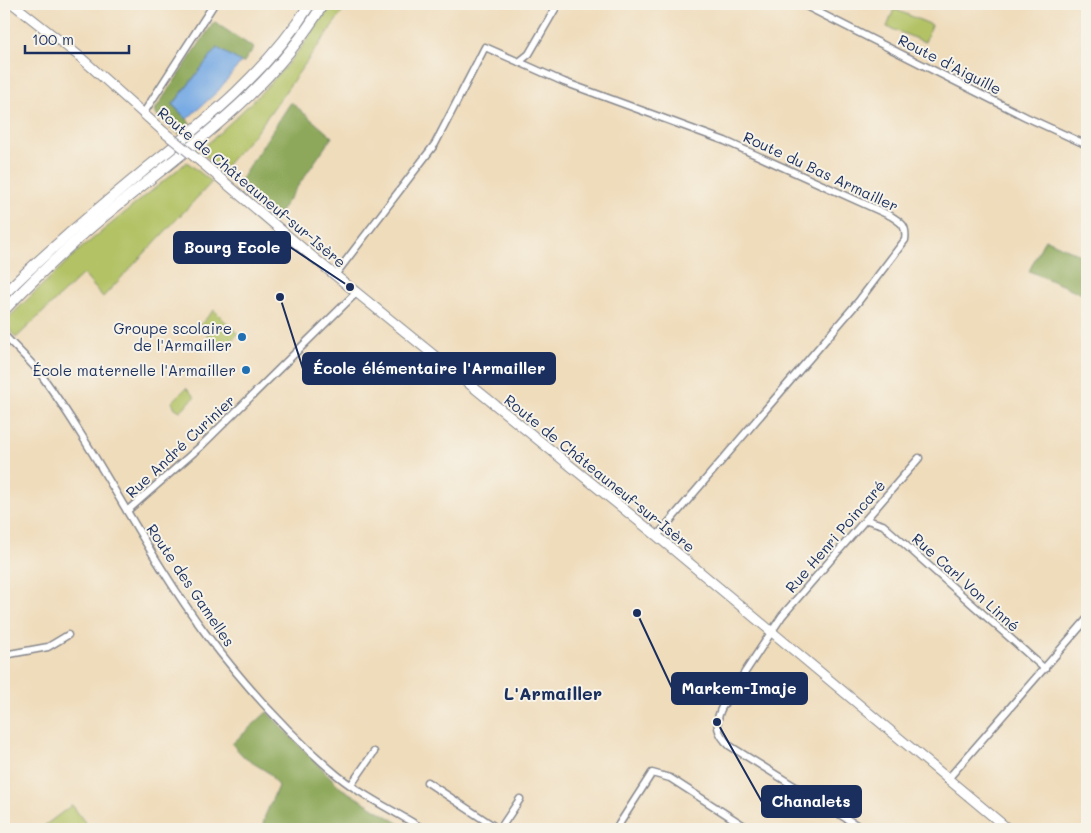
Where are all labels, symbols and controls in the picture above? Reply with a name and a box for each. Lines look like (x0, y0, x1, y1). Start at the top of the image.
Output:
scale bar (25, 22, 129, 54)
text: 100 m (32, 29, 74, 49)
street label: Route d'Aiguille (895, 29, 1005, 99)
street label: Route de Châteauneuf-sur-Isère (154, 102, 350, 272)
street label: Route du Bas Armailler (740, 126, 902, 216)
callout: Bourg Ecole (174, 232, 290, 263)
text: Bourg Ecole (184, 236, 280, 257)
place label: Groupe scolaire de l'Armailler (113, 318, 232, 355)
marker: Groupe scolaire de l'Armailler (236, 331, 248, 343)
callout: École élémentaire l'Armailler (303, 353, 555, 384)
text: École élémentaire l'Armailler (313, 357, 545, 378)
place label: École maternelle l'Armailler (33, 360, 236, 380)
marker: École maternelle l'Armailler (240, 364, 252, 376)
street label: Rue André Curinier (121, 390, 239, 502)
street label: Route de Châteauneuf-sur-Isère (500, 390, 700, 556)
street label: Rue Henri Poincaré (781, 475, 889, 597)
street label: Route des Gamelles (142, 520, 240, 650)
street label: Rue Carl Von Linné (908, 528, 1024, 636)
callout: Markem-Imaje (672, 673, 807, 704)
text: Markem-Imaje (682, 677, 796, 698)
district label: L'Armailler (504, 681, 602, 705)
callout: Chanalets (762, 786, 861, 817)
text: Chanalets (771, 790, 851, 811)

